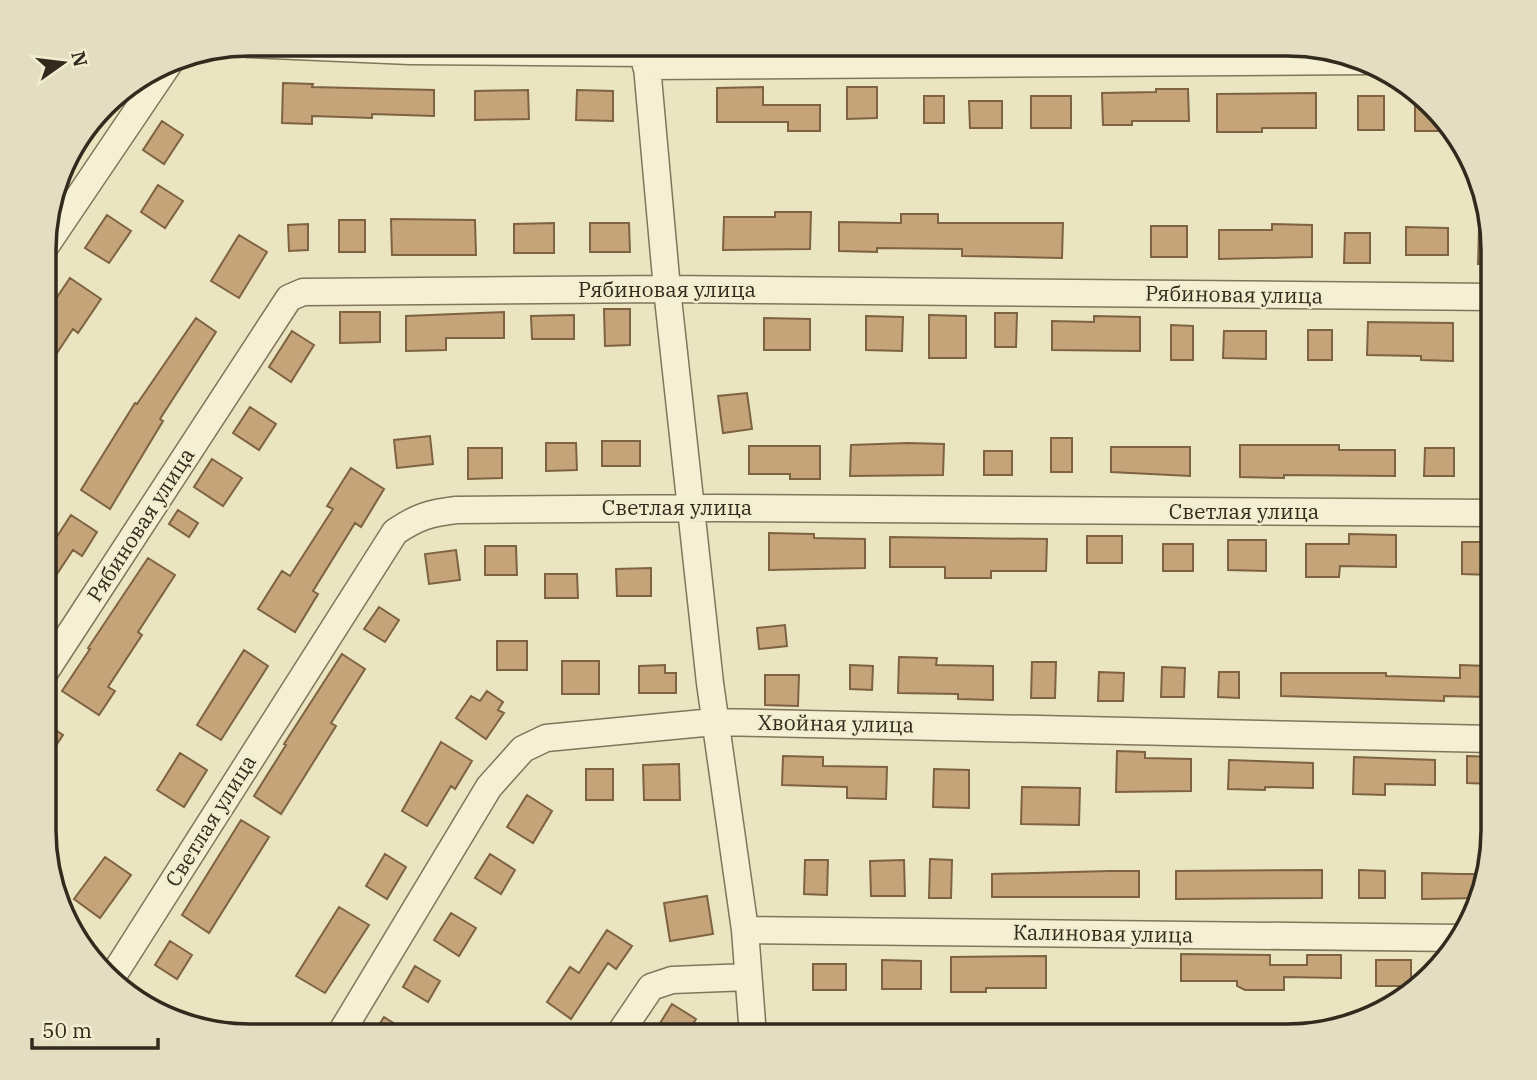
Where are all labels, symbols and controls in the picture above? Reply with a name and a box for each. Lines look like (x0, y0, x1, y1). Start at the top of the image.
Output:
north arrow (28, 28, 98, 98)
text: N (66, 49, 93, 69)
street label: Рябиновая улица (578, 275, 756, 303)
street label: Рябиновая улица (1145, 278, 1323, 310)
street label: Рябиновая улица (80, 442, 200, 607)
street label: Светлая улица (602, 493, 752, 521)
street label: Светлая улица (1169, 497, 1319, 525)
street label: Хвойная улица (758, 708, 914, 738)
street label: Светлая улица (158, 749, 262, 892)
street label: Калиновая улица (1013, 917, 1194, 949)
scale bar (32, 1006, 158, 1050)
text: 50 m (42, 1016, 92, 1044)

